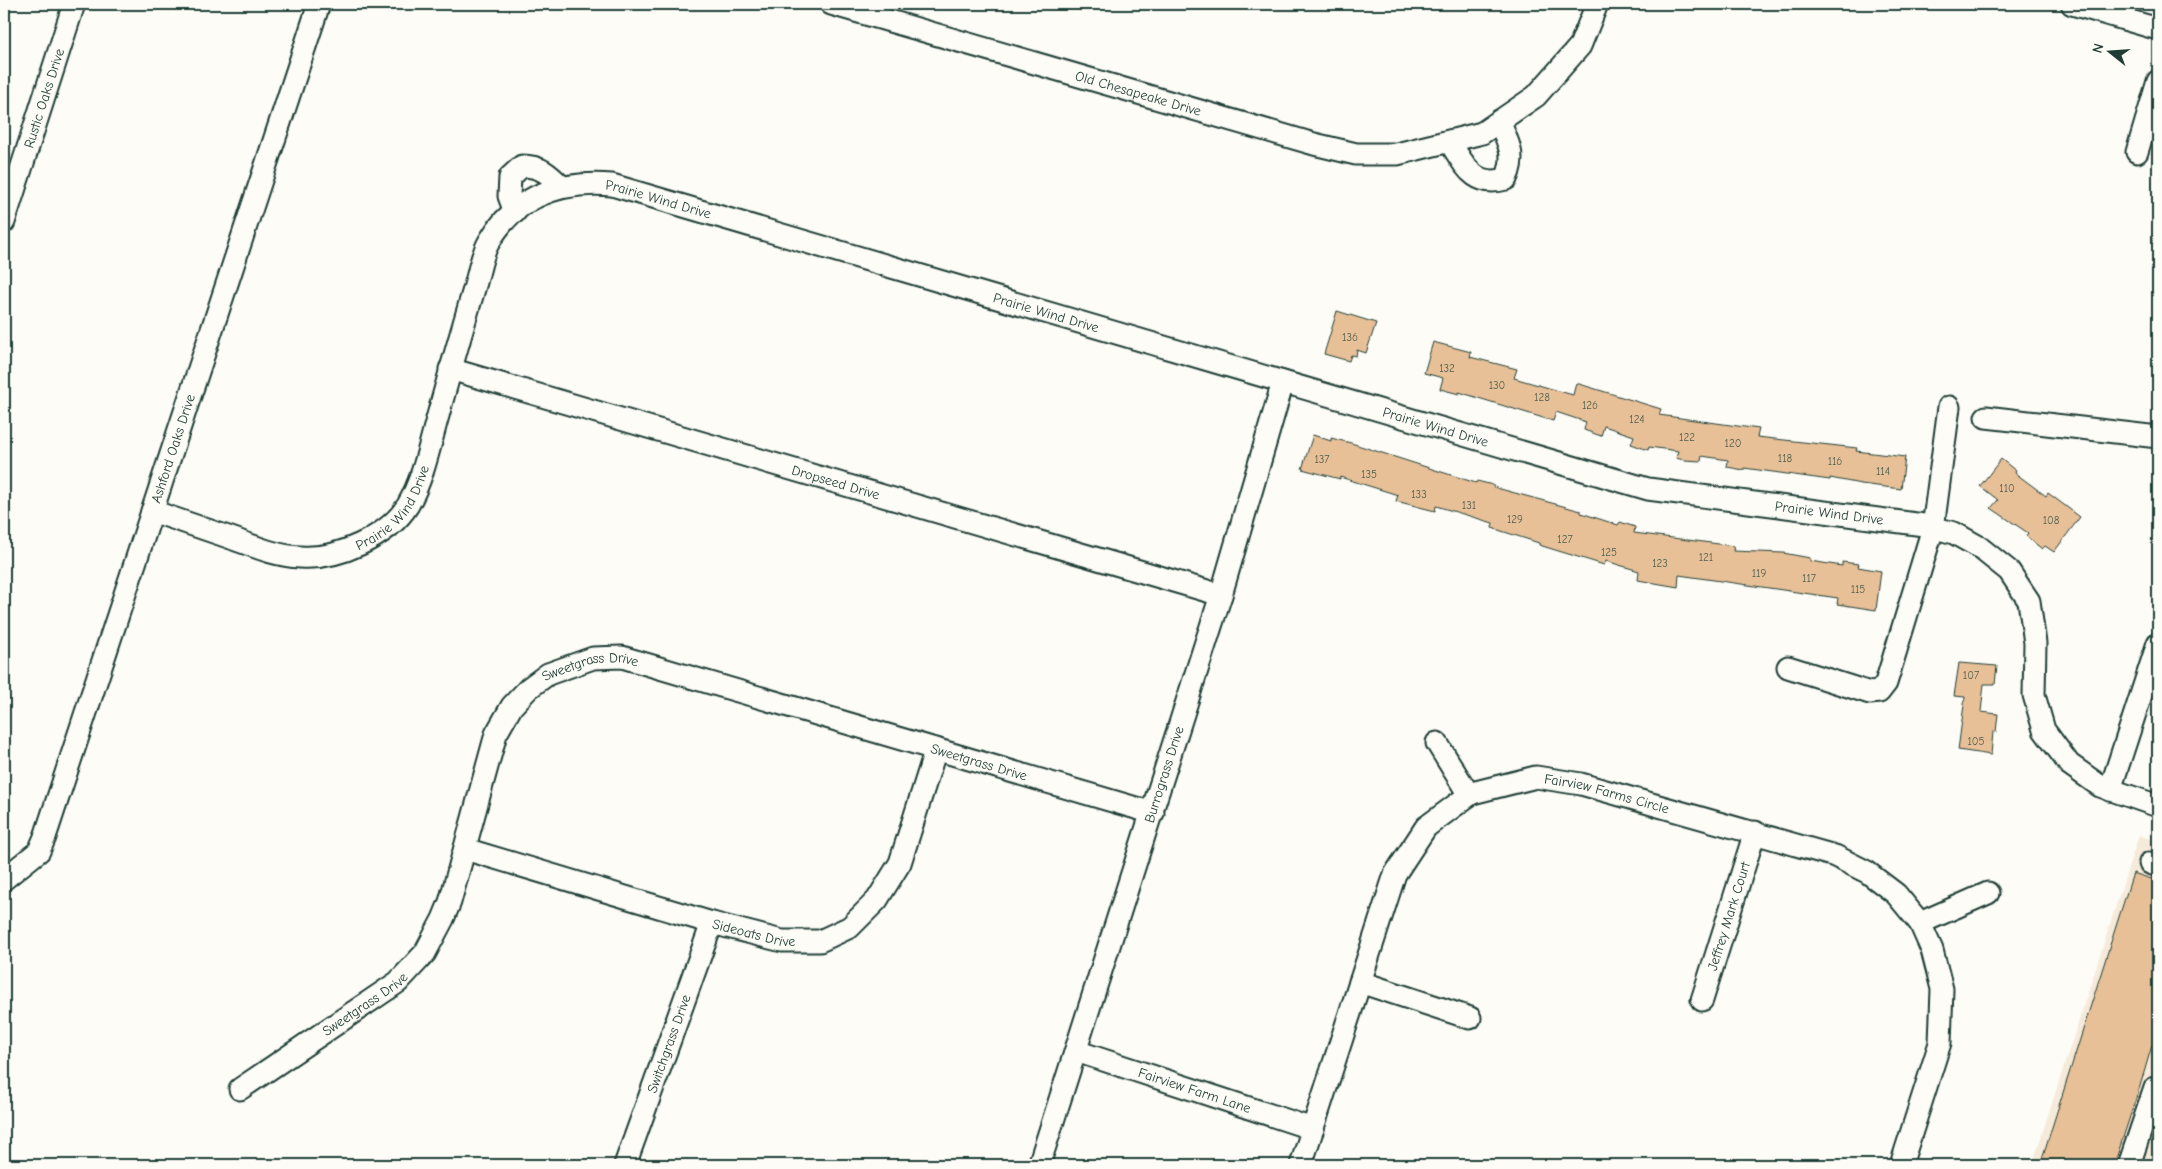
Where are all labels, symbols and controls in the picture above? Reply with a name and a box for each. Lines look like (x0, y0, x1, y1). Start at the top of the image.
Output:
north arrow (2084, 28, 2134, 78)
text: N (2089, 41, 2108, 55)
street label: Rustic Oaks Drive (20, 46, 68, 150)
street label: Old Chesapeake Drive (1073, 67, 1203, 120)
street label: Prairie Wind Drive (605, 177, 713, 223)
street label: Prairie Wind Drive (991, 289, 1101, 336)
house number: 136 (1342, 331, 1358, 344)
house number: 132 (1439, 362, 1455, 375)
house number: 130 (1489, 379, 1505, 392)
house number: 128 (1534, 391, 1550, 404)
street label: Ashford Oaks Drive (147, 392, 199, 505)
house number: 126 (1582, 399, 1598, 412)
street label: Prairie Wind Drive (1381, 404, 1490, 451)
house number: 124 (1629, 413, 1645, 426)
house number: 122 (1679, 431, 1695, 444)
house number: 120 (1725, 437, 1741, 450)
house number: 118 (1778, 452, 1793, 465)
house number: 137 (1314, 453, 1330, 466)
house number: 116 (1828, 455, 1842, 468)
street label: Dropseed Drive (790, 462, 882, 504)
street label: Prairie Wind Drive (353, 463, 433, 554)
house number: 114 (1876, 465, 1890, 478)
house number: 135 (1361, 468, 1377, 481)
house number: 110 (1999, 482, 2015, 495)
house number: 133 (1411, 488, 1427, 501)
street label: Prairie Wind Drive (1774, 498, 1884, 529)
house number: 131 (1462, 499, 1476, 512)
house number: 129 (1507, 513, 1523, 526)
house number: 108 (2043, 514, 2060, 527)
house number: 127 (1557, 533, 1573, 546)
house number: 125 (1601, 546, 1617, 559)
house number: 121 (1699, 551, 1713, 564)
house number: 123 (1652, 557, 1668, 570)
house number: 119 (1752, 567, 1766, 580)
house number: 117 (1802, 572, 1816, 585)
house number: 115 (1851, 583, 1865, 596)
street label: Sweetgrass Drive (538, 649, 641, 685)
house number: 107 (1963, 669, 1979, 682)
street label: Burrograss Drive (1141, 724, 1188, 825)
house number: 105 (1967, 735, 1985, 748)
street label: Sweetgrass Drive (929, 740, 1029, 785)
street label: Fairview Farms Circle (1543, 770, 1671, 818)
street label: Jeffrey Mark Court (1704, 859, 1754, 973)
street label: Sideoats Drive (711, 915, 795, 950)
street label: Sweetgrass Drive (319, 969, 412, 1040)
street label: Switchgrass Drive (644, 992, 695, 1095)
street label: Fairview Farm Lane (1136, 1064, 1253, 1117)

